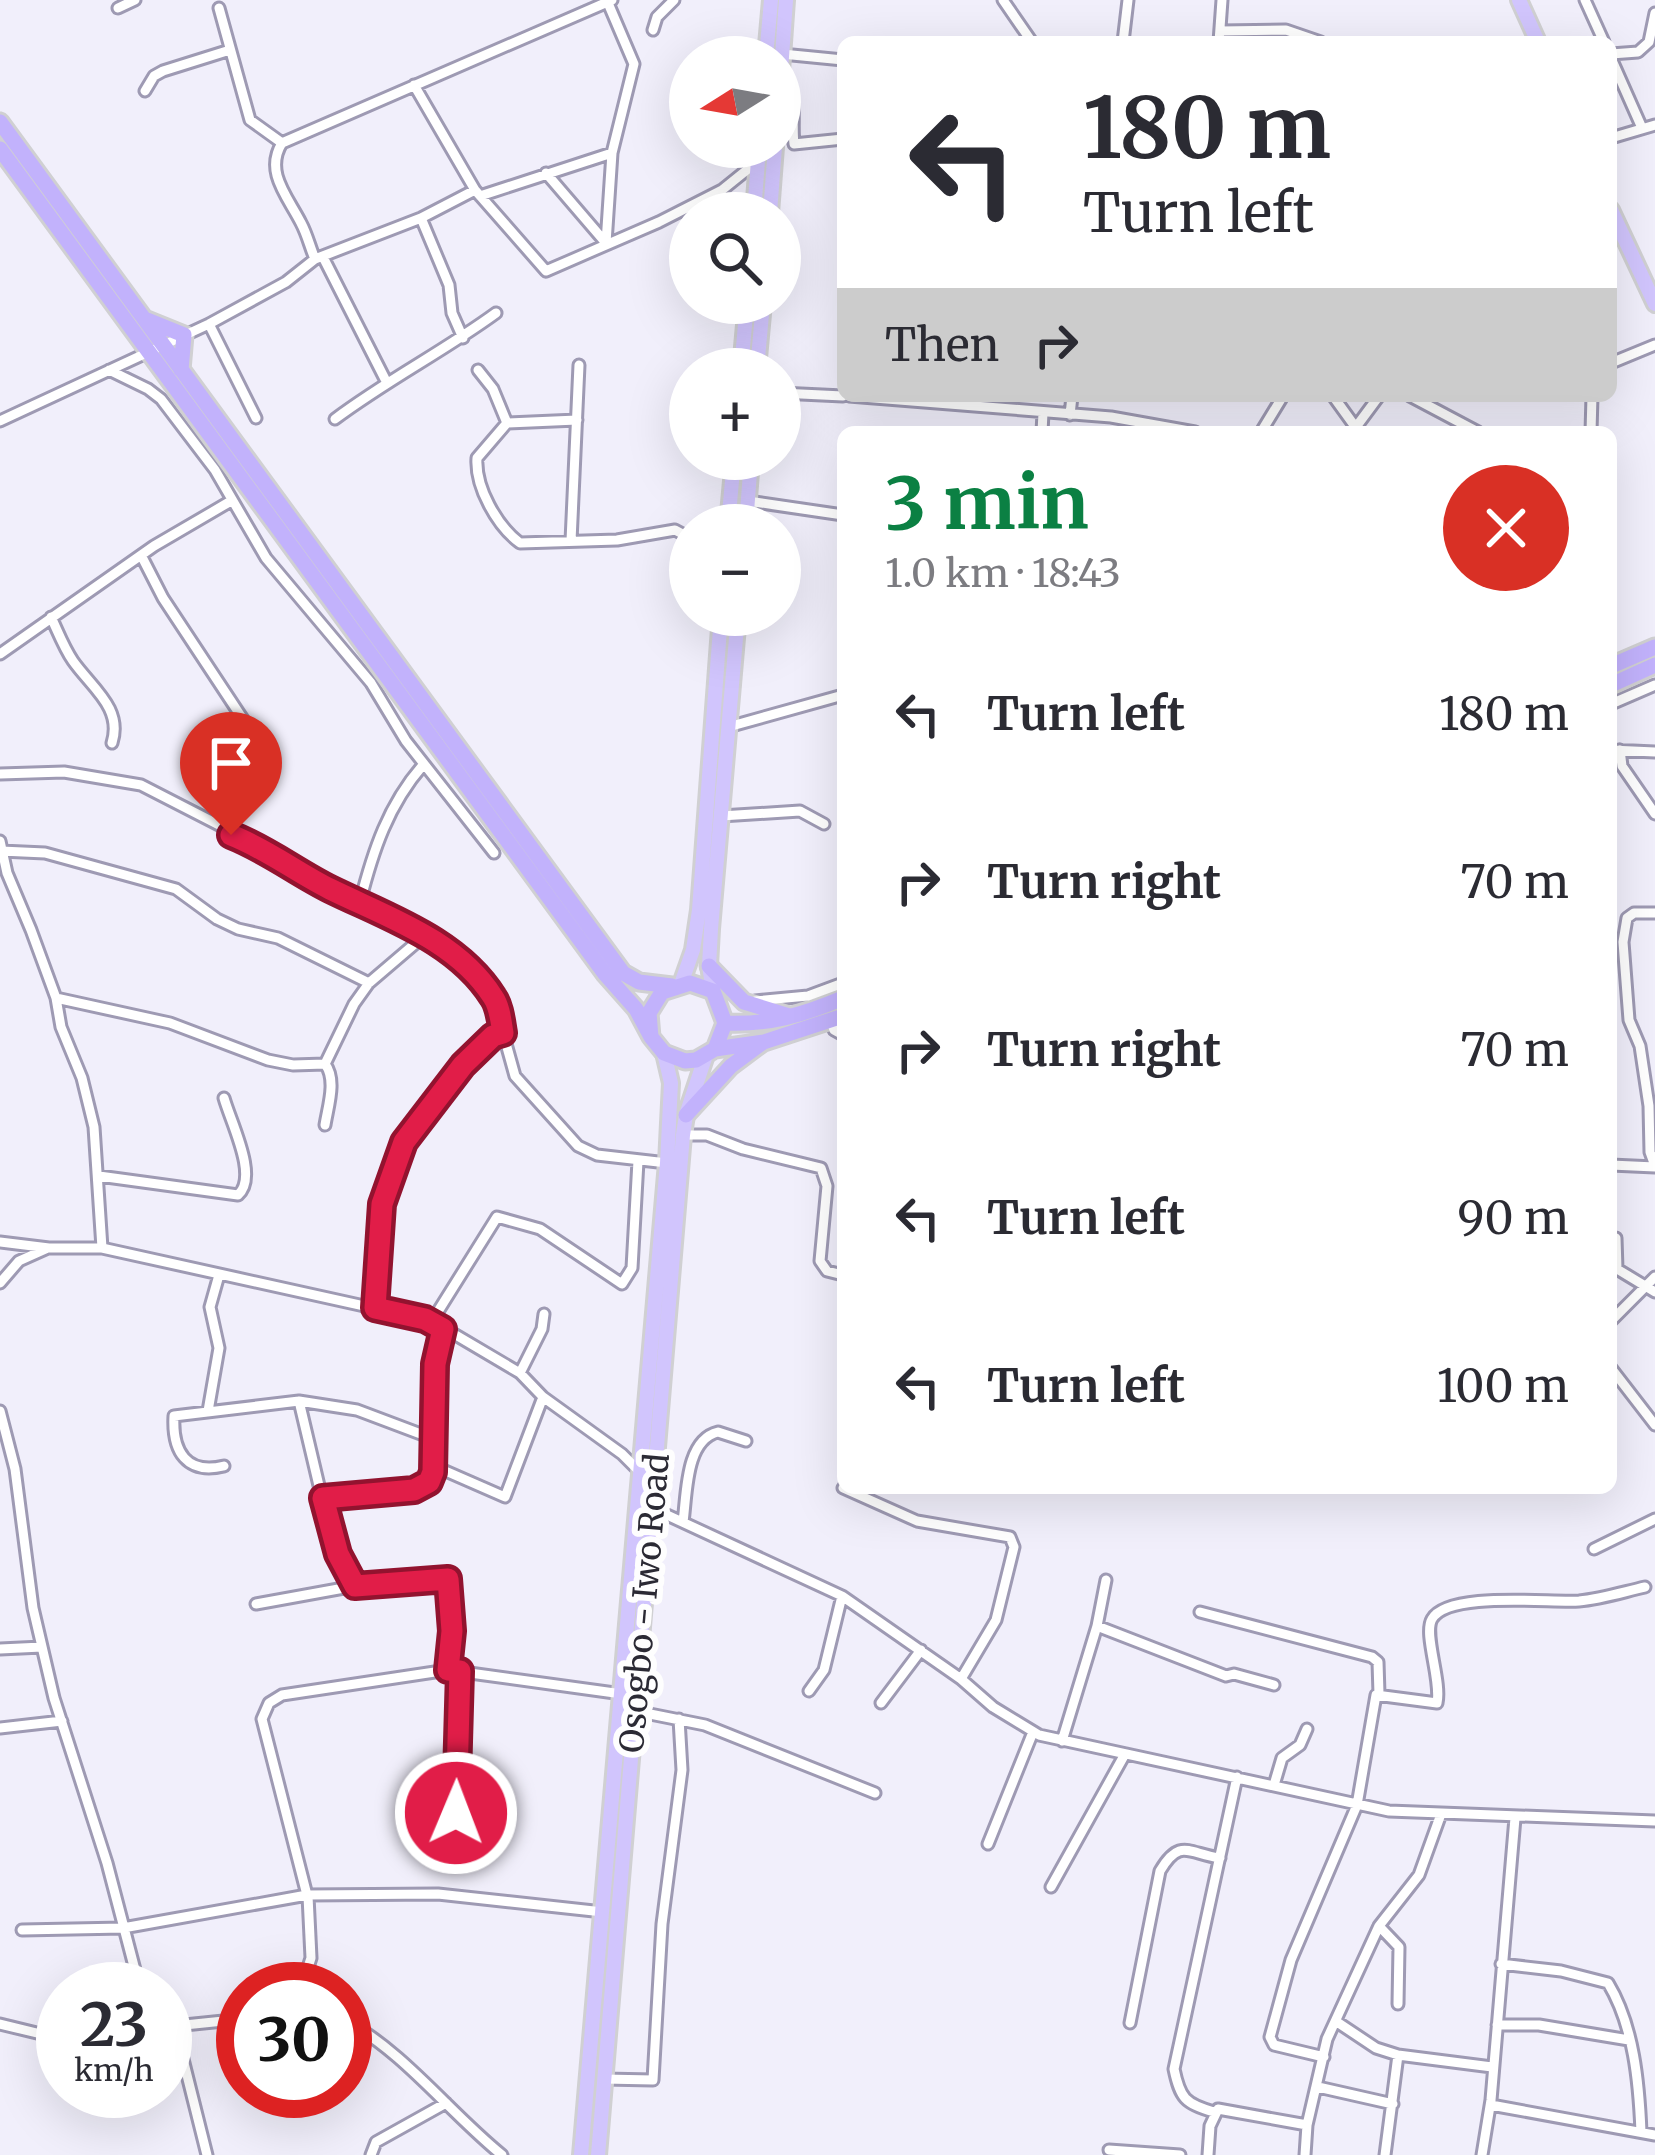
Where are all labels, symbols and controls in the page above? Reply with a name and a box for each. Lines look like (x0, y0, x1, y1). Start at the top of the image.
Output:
north arrow (669, 36, 801, 168)
map controls (669, 36, 801, 636)
text: 180 m (1083, 75, 1331, 181)
icon: left (885, 84, 1041, 240)
text: Turn left (1083, 179, 1314, 247)
button: search (669, 192, 801, 324)
icon: right (1023, 312, 1089, 378)
text: Then (885, 317, 999, 373)
button: + (669, 348, 801, 480)
text: 3 min (885, 458, 1089, 549)
button: close (1443, 465, 1569, 591)
button: − (669, 504, 801, 636)
text: 1.0 km · 18:43 (885, 549, 1121, 598)
icon: left (885, 681, 951, 747)
text: Turn left (987, 686, 1185, 742)
text: 180 m (1439, 686, 1569, 742)
pin (180, 712, 282, 835)
icon: arrive (198, 730, 264, 796)
icon: right (885, 849, 951, 915)
text: Turn right (987, 854, 1221, 910)
text: 70 m (1460, 854, 1569, 910)
icon: right (885, 1017, 951, 1083)
text: Turn right (987, 1022, 1221, 1078)
text: 70 m (1460, 1022, 1569, 1078)
icon: left (885, 1185, 951, 1251)
text: Turn left (987, 1190, 1185, 1246)
text: 90 m (1457, 1190, 1569, 1246)
icon: left (885, 1353, 951, 1419)
text: Turn left (987, 1358, 1185, 1414)
text: 100 m (1437, 1358, 1569, 1414)
street label: Osogbo - Iwo Road (611, 1452, 678, 1754)
position arrow (393, 1750, 519, 1876)
speed limit sign: 30 (216, 1962, 372, 2118)
text: 23 (80, 1987, 148, 2062)
text: km/h (74, 2051, 154, 2089)

